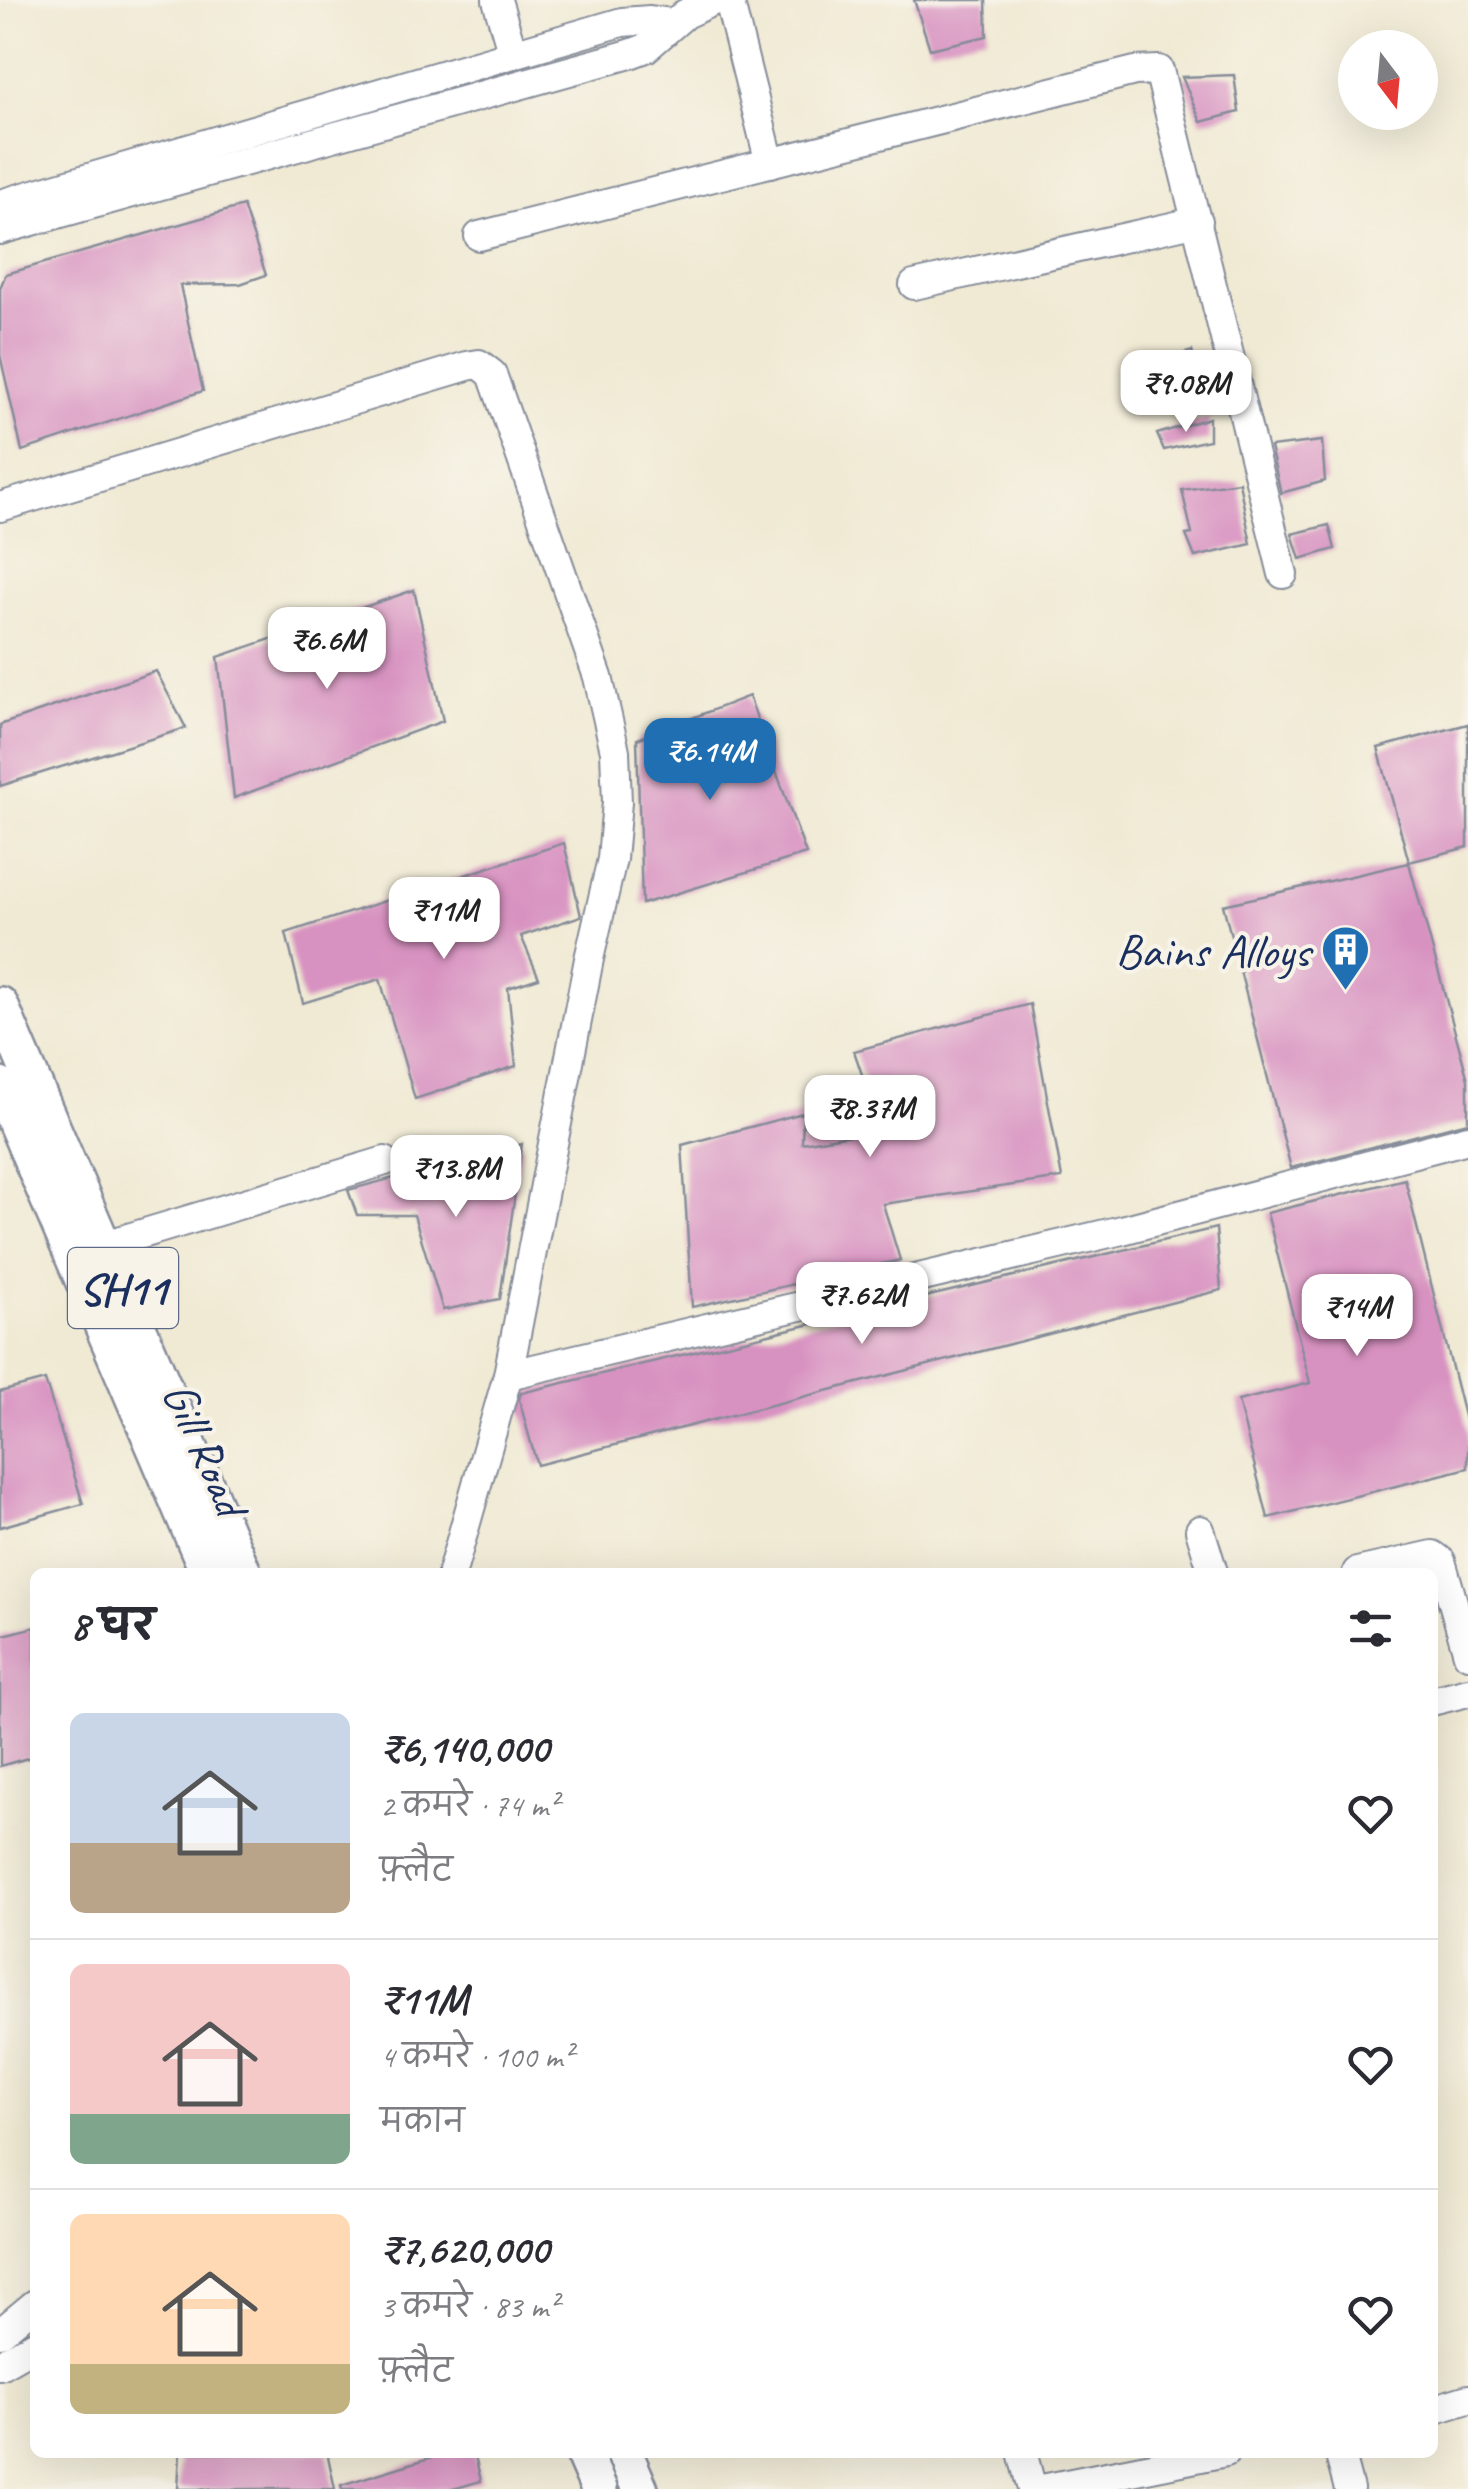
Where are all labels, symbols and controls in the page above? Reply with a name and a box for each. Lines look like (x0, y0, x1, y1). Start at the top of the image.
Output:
north arrow (1338, 30, 1438, 130)
map controls (1338, 30, 1438, 130)
pin: ₹9.08M (1105, 350, 1267, 435)
text: ₹9.08M (1143, 362, 1229, 403)
pin: ₹6.6M (257, 607, 397, 692)
text: ₹6.6M (290, 619, 364, 660)
pin: ₹6.14M (629, 718, 791, 803)
text: ₹6.14M (666, 730, 754, 771)
pin: ₹11M (385, 877, 503, 962)
text: ₹11M (411, 889, 477, 930)
place label: Bains Alloys (1116, 921, 1314, 981)
building icon: Bains Alloys (1319, 924, 1371, 992)
pin: ₹8.37M (789, 1075, 951, 1160)
text: ₹8.37M (826, 1087, 914, 1128)
pin: ₹13.8M (375, 1135, 537, 1220)
text: ₹13.8M (412, 1147, 500, 1188)
road number: SH11 (68, 1248, 178, 1328)
pin: ₹7.62M (781, 1262, 943, 1347)
text: ₹7.62M (818, 1274, 906, 1315)
pin: ₹14M (1298, 1274, 1416, 1359)
text: ₹14M (1324, 1286, 1390, 1327)
street label: Gill Road (149, 1372, 263, 1530)
text: 8 घर (70, 1599, 155, 1652)
icon: filters (1343, 1601, 1398, 1656)
text: ₹6,140,000 (380, 1722, 549, 1775)
icon: home (150, 1753, 270, 1873)
text: 2 कमरे · 74 m² (380, 1785, 558, 1826)
icon: heart (1343, 1786, 1398, 1841)
text: फ़्लैट (380, 1850, 453, 1891)
text: ₹11M (380, 1973, 467, 2026)
icon: home (150, 2004, 270, 2124)
text: 4 कमरे · 100 m² (380, 2036, 573, 2077)
icon: heart (1343, 2037, 1398, 2092)
text: मकान (380, 2101, 465, 2142)
text: ₹7,620,000 (380, 2223, 549, 2276)
icon: home (150, 2254, 270, 2374)
text: 3 कमरे · 83 m² (380, 2286, 558, 2327)
icon: heart (1343, 2287, 1398, 2342)
text: फ़्लैट (380, 2351, 453, 2392)

